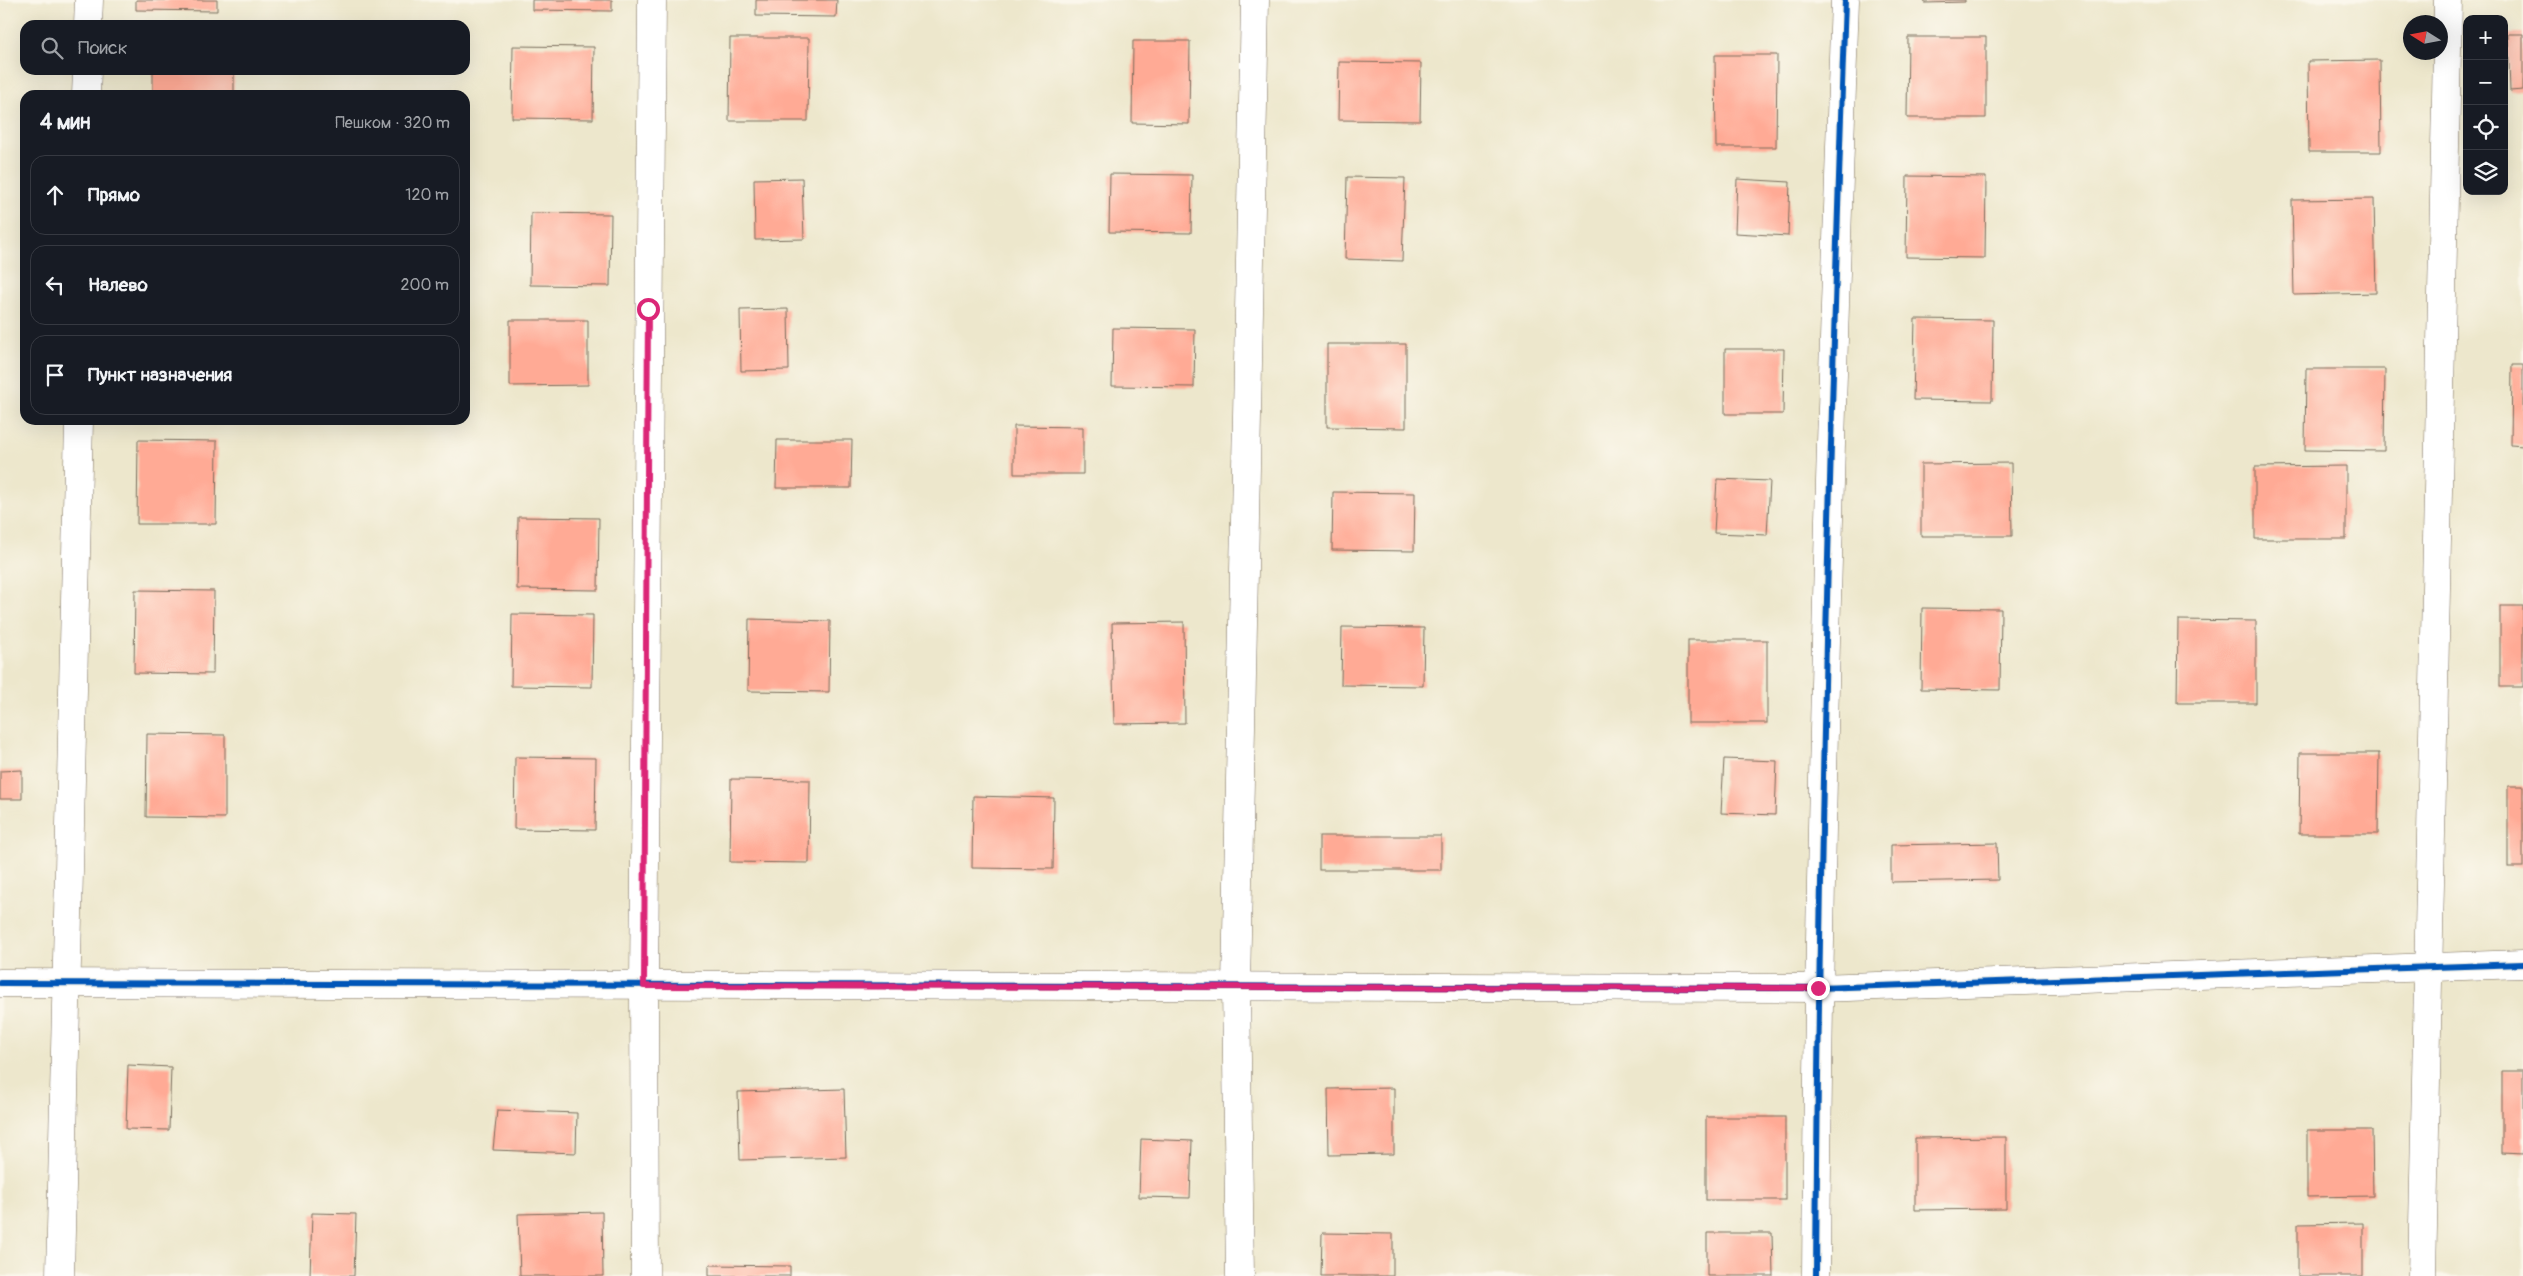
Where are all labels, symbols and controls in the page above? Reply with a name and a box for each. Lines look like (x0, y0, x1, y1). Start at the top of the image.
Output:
north arrow (2403, 15, 2448, 60)
map controls (2463, 15, 2508, 195)
button: + (2463, 15, 2508, 60)
search box (20, 20, 470, 75)
icon: search (38, 34, 66, 62)
text: Поиск (78, 36, 128, 60)
button: − (2463, 60, 2508, 105)
button: locate (2463, 105, 2508, 150)
text: 4 мин (40, 109, 90, 136)
text: Пешком · 320 m (335, 113, 450, 133)
button: layers (2463, 150, 2508, 195)
icon: ahead (41, 181, 69, 209)
text: Прямо (88, 183, 140, 207)
text: 120 m (405, 185, 449, 205)
icon: left (41, 271, 69, 299)
text: Налево (88, 273, 148, 297)
text: 200 m (401, 275, 449, 295)
route start (637, 298, 660, 321)
icon: arrive (41, 361, 69, 389)
text: Пункт назначения (88, 363, 232, 387)
route end (1807, 977, 1830, 1000)

